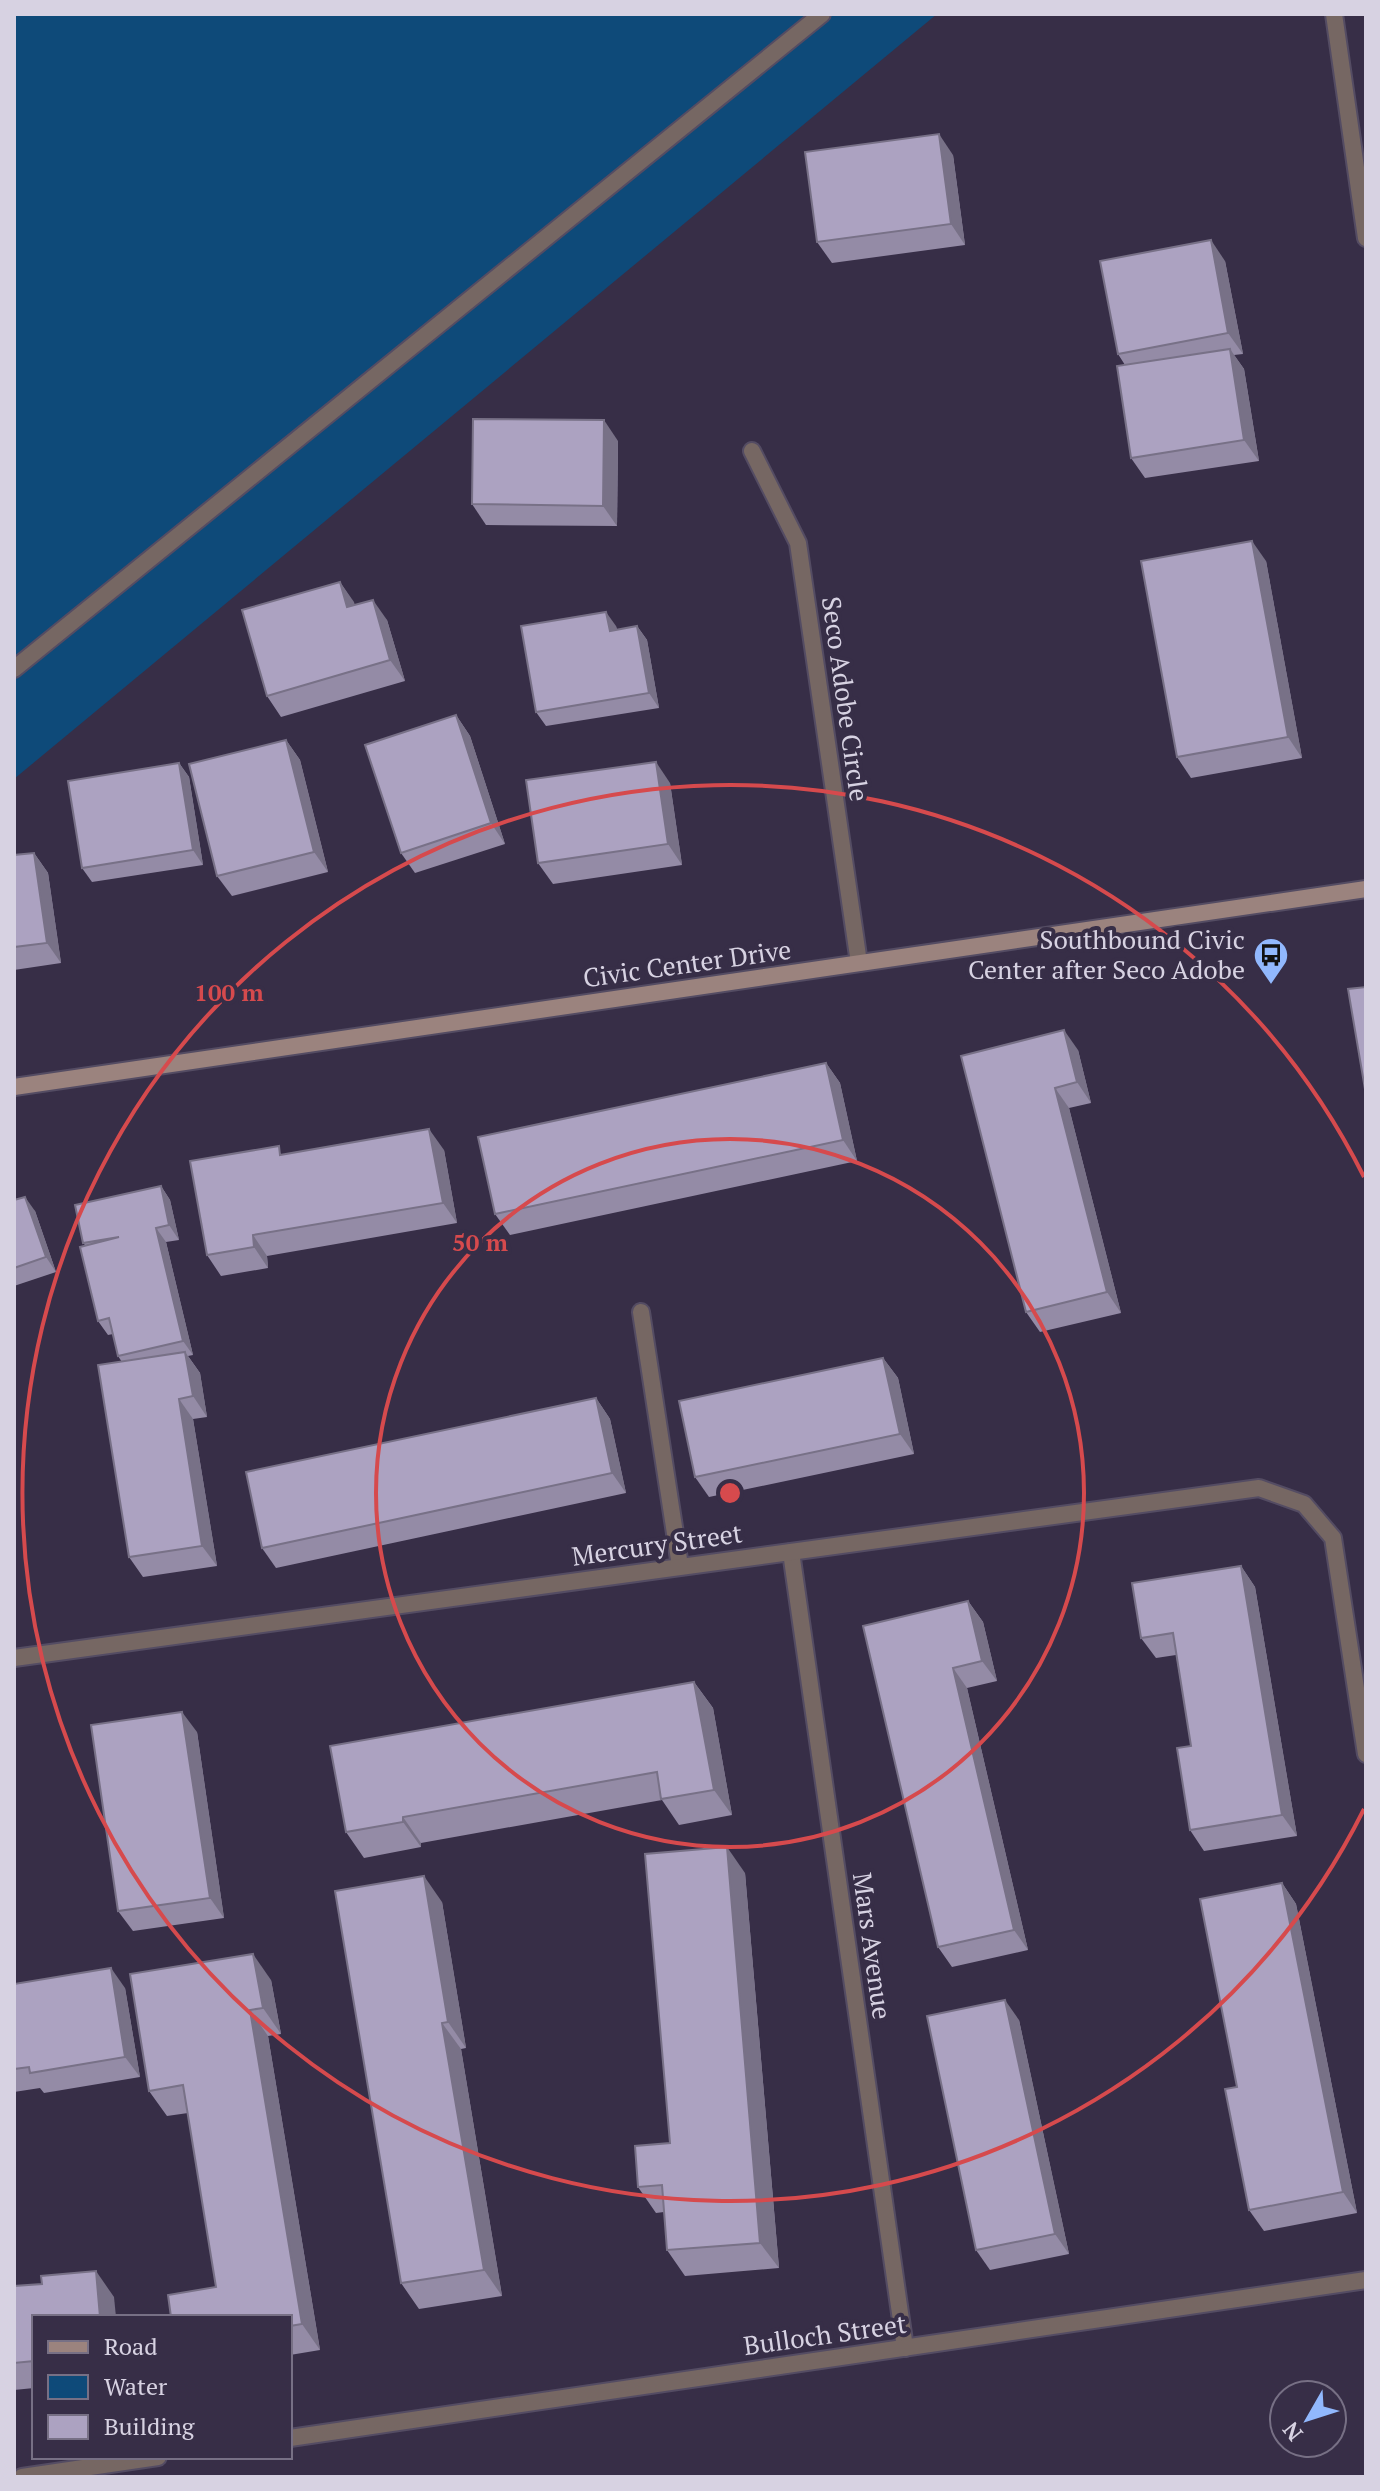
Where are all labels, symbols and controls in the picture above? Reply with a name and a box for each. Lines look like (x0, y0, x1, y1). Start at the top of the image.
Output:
street label: Seco Adobe Circle (815, 594, 877, 804)
place label: Southbound Civic Center after Seco Adobe (968, 922, 1245, 986)
street label: Civic Center Drive (581, 932, 793, 994)
bus stop icon: Southbound Civic Center after Seco Adobe (1252, 936, 1290, 986)
text: 100 m (194, 976, 264, 1008)
text: 50 m (452, 1226, 508, 1258)
centre of rings (716, 1479, 744, 1507)
street label: Mercury Street (569, 1515, 745, 1573)
street label: Mars Avenue (846, 1870, 900, 2021)
street label: Bulloch Street (741, 2306, 909, 2362)
legend (32, 2315, 292, 2459)
text: Road (104, 2330, 158, 2362)
text: Water (104, 2370, 168, 2402)
north arrow (1268, 2379, 1348, 2459)
text: Building (104, 2410, 195, 2442)
text: N (1275, 2416, 1309, 2448)

